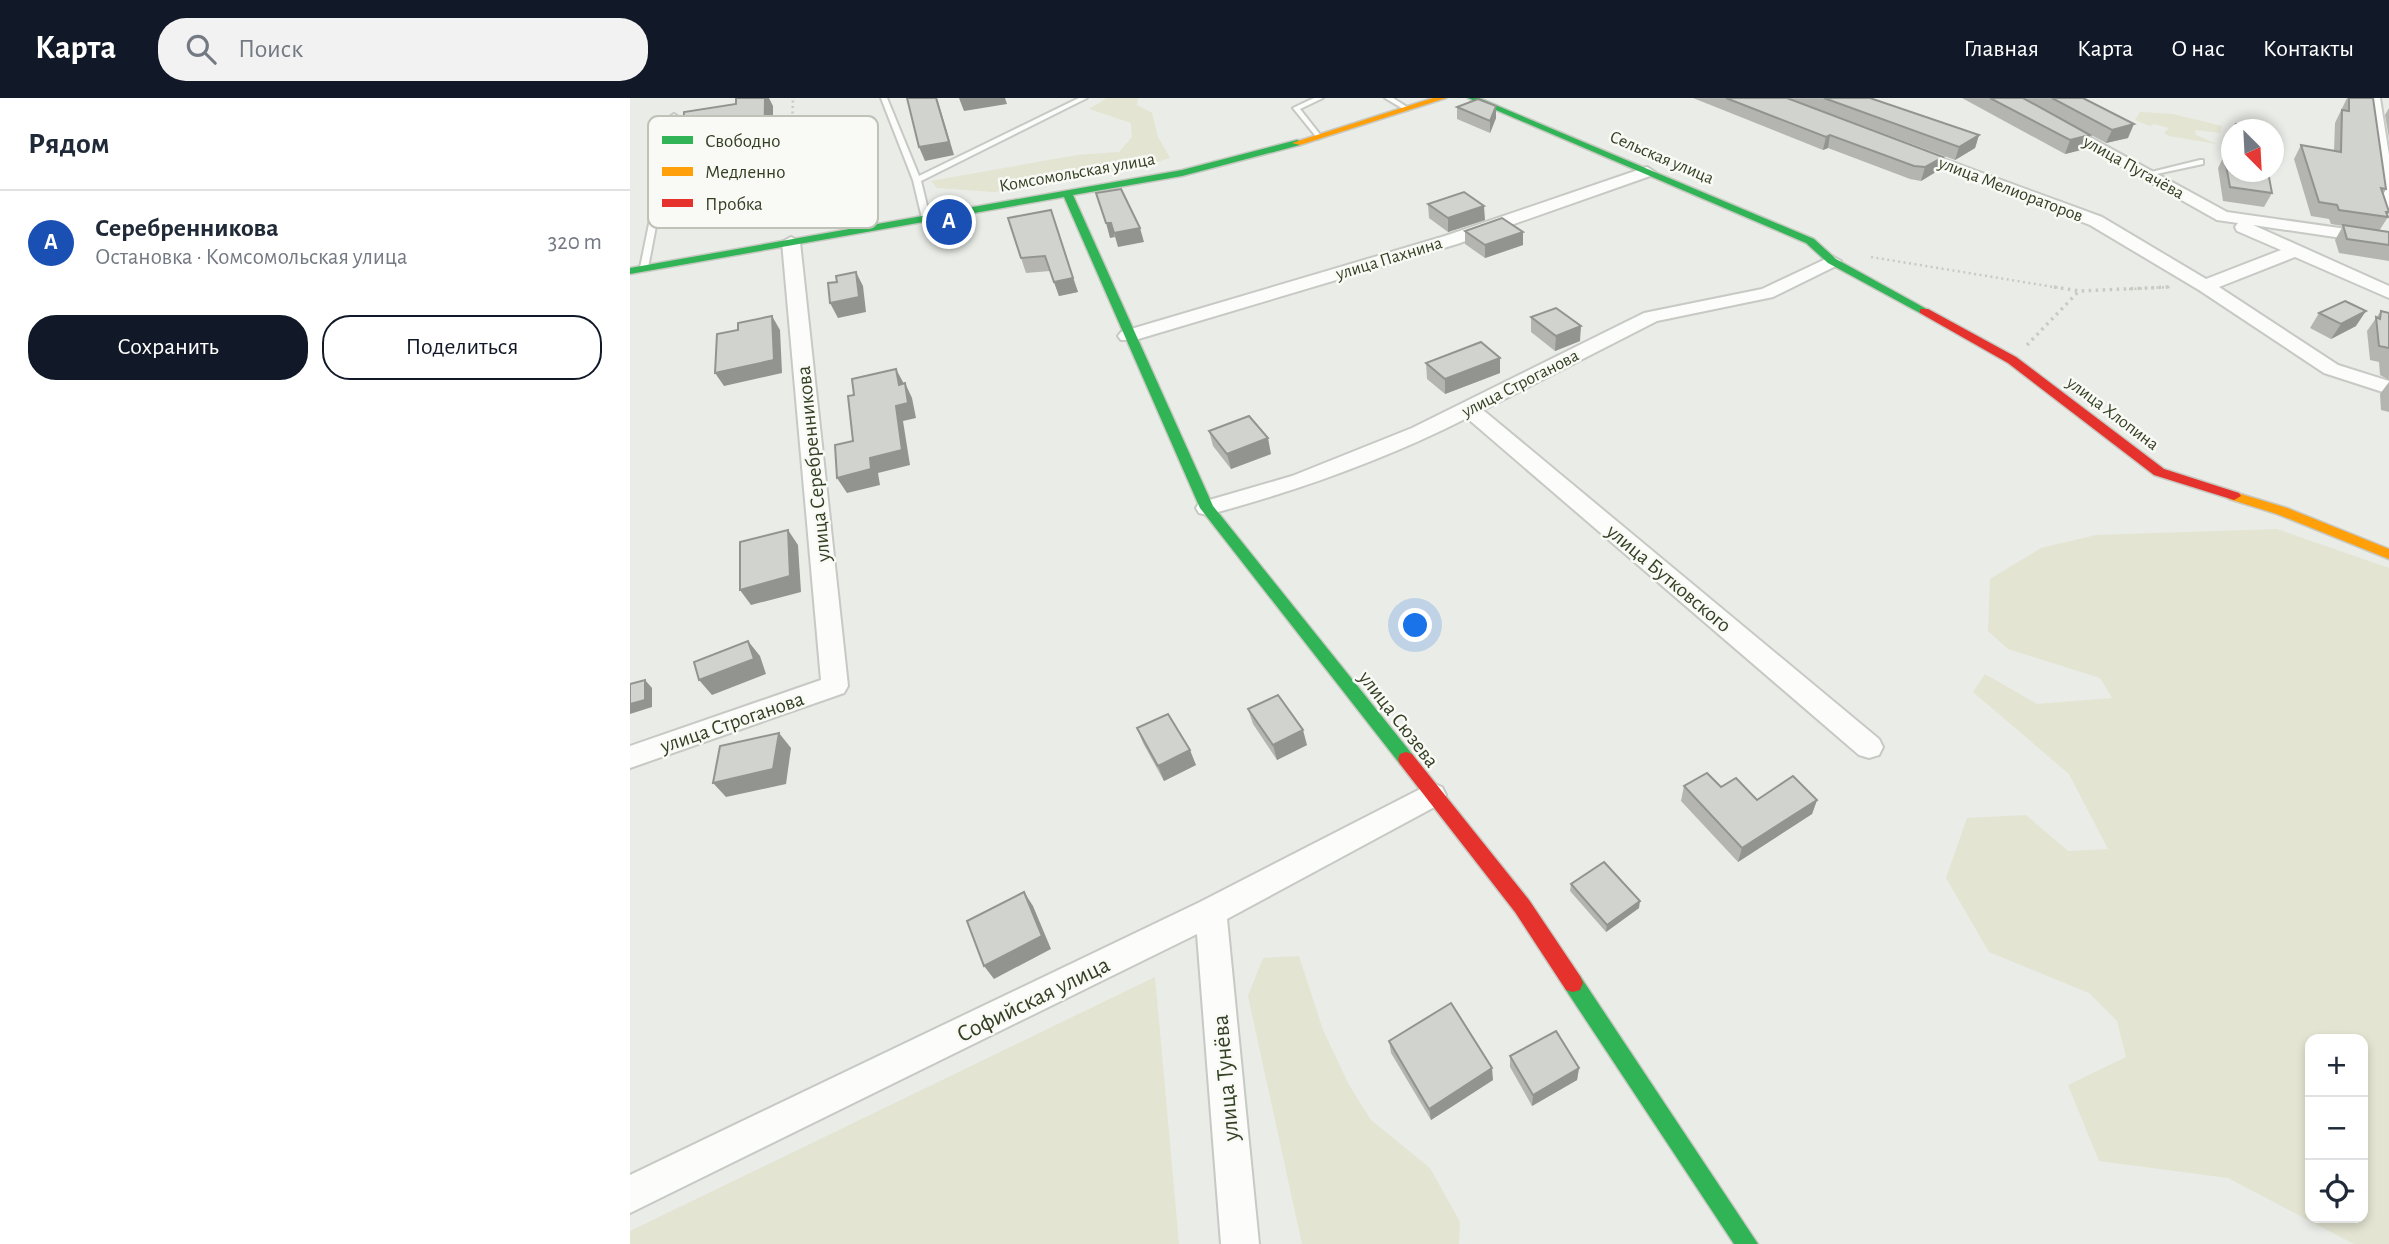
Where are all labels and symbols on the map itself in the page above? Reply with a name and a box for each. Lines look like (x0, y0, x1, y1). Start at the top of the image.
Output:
legend (648, 116, 878, 228)
north arrow (2221, 119, 2284, 182)
street label: Сельская улица (1607, 128, 1716, 188)
text: Свободно (705, 132, 781, 151)
street label: улица Пугачёва (2079, 132, 2187, 203)
street label: Комсомольская улица (998, 150, 1157, 196)
street label: улица Мелиораторов (1935, 154, 2085, 226)
text: Медленно (705, 163, 785, 182)
text: Пробка (705, 195, 763, 214)
pin: A (926, 196, 972, 248)
street label: улица Пахнина (1333, 234, 1445, 284)
street label: улица Строганова (1458, 347, 1582, 422)
street label: улица Серебренникова (793, 364, 834, 564)
street label: улица Хлопина (2062, 373, 2162, 454)
street label: улица Бутковского (1602, 520, 1735, 636)
your location (1398, 608, 1432, 642)
street label: улица Сюзева (1354, 666, 1443, 772)
street label: улица Строганова (657, 688, 807, 757)
street label: Софийская улица (953, 952, 1114, 1047)
street label: улица Тунёва (1209, 1014, 1244, 1143)

